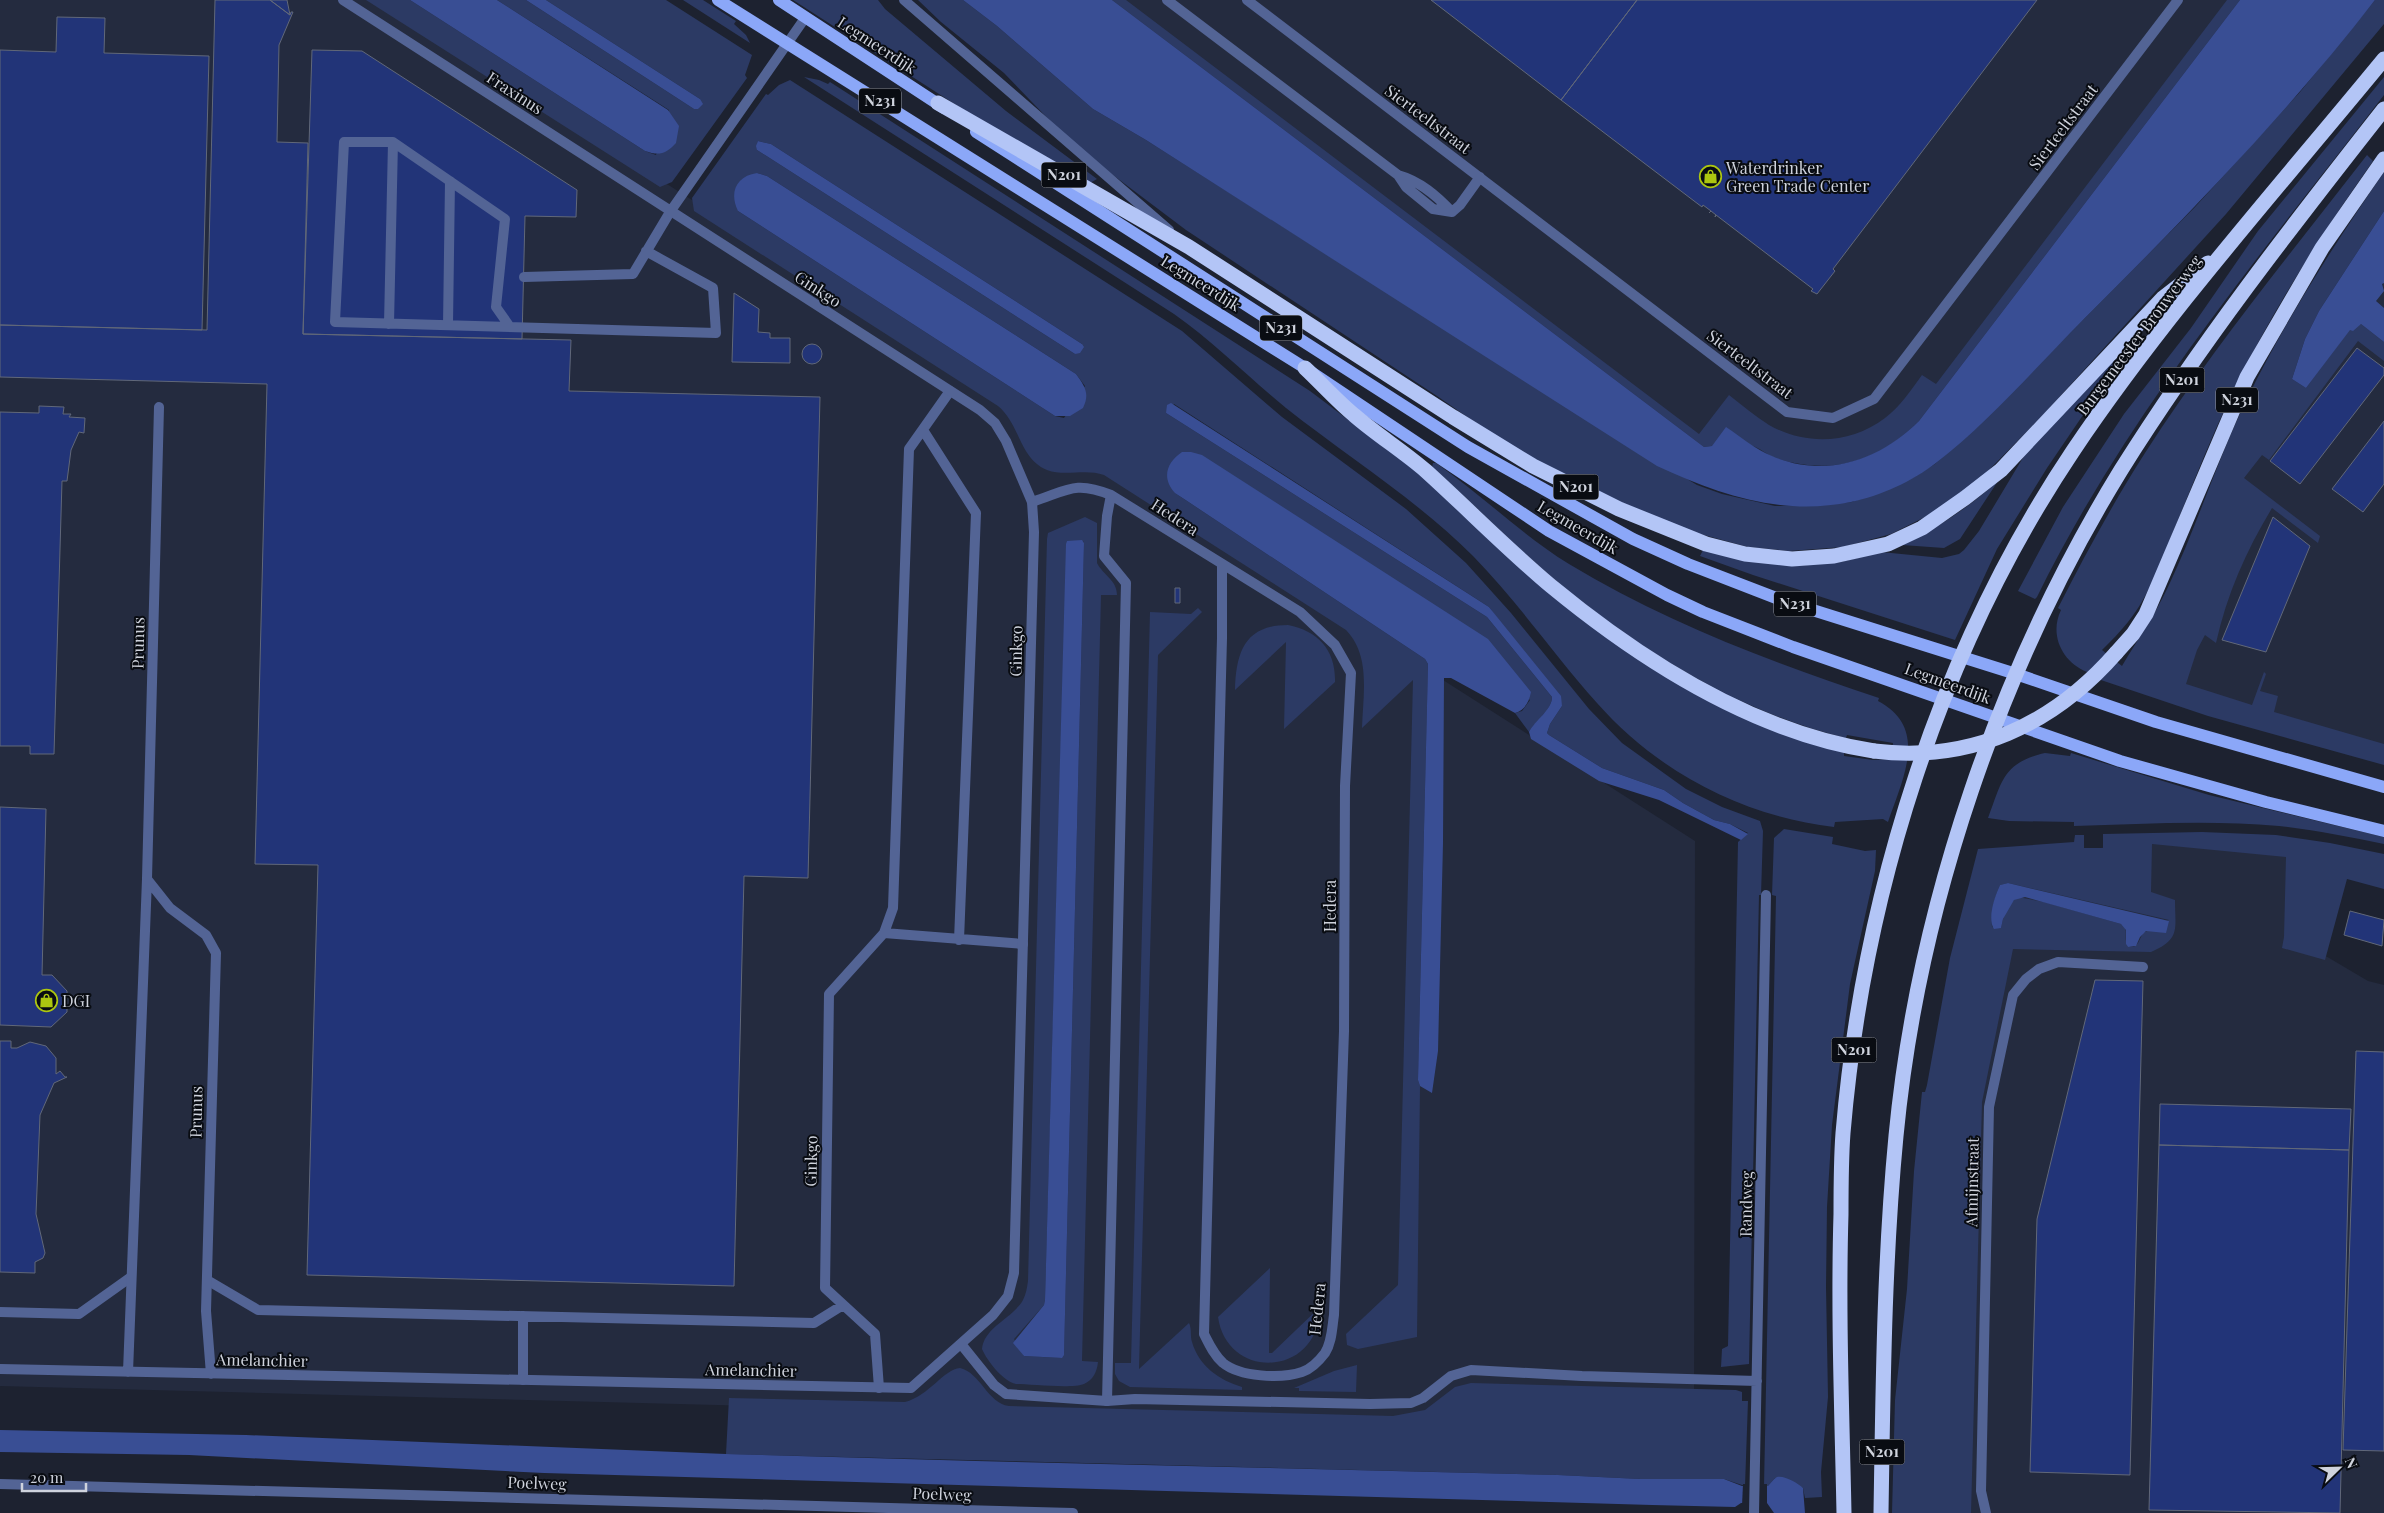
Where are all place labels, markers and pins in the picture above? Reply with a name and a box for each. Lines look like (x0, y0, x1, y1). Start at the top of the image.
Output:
place label: Waterdrinker Green Trade Center (1725, 157, 1869, 196)
shop icon: Waterdrinker Green Trade Center (1698, 165, 1722, 189)
shop icon: DGI (34, 989, 58, 1013)
place label: DGI (62, 990, 90, 1011)

